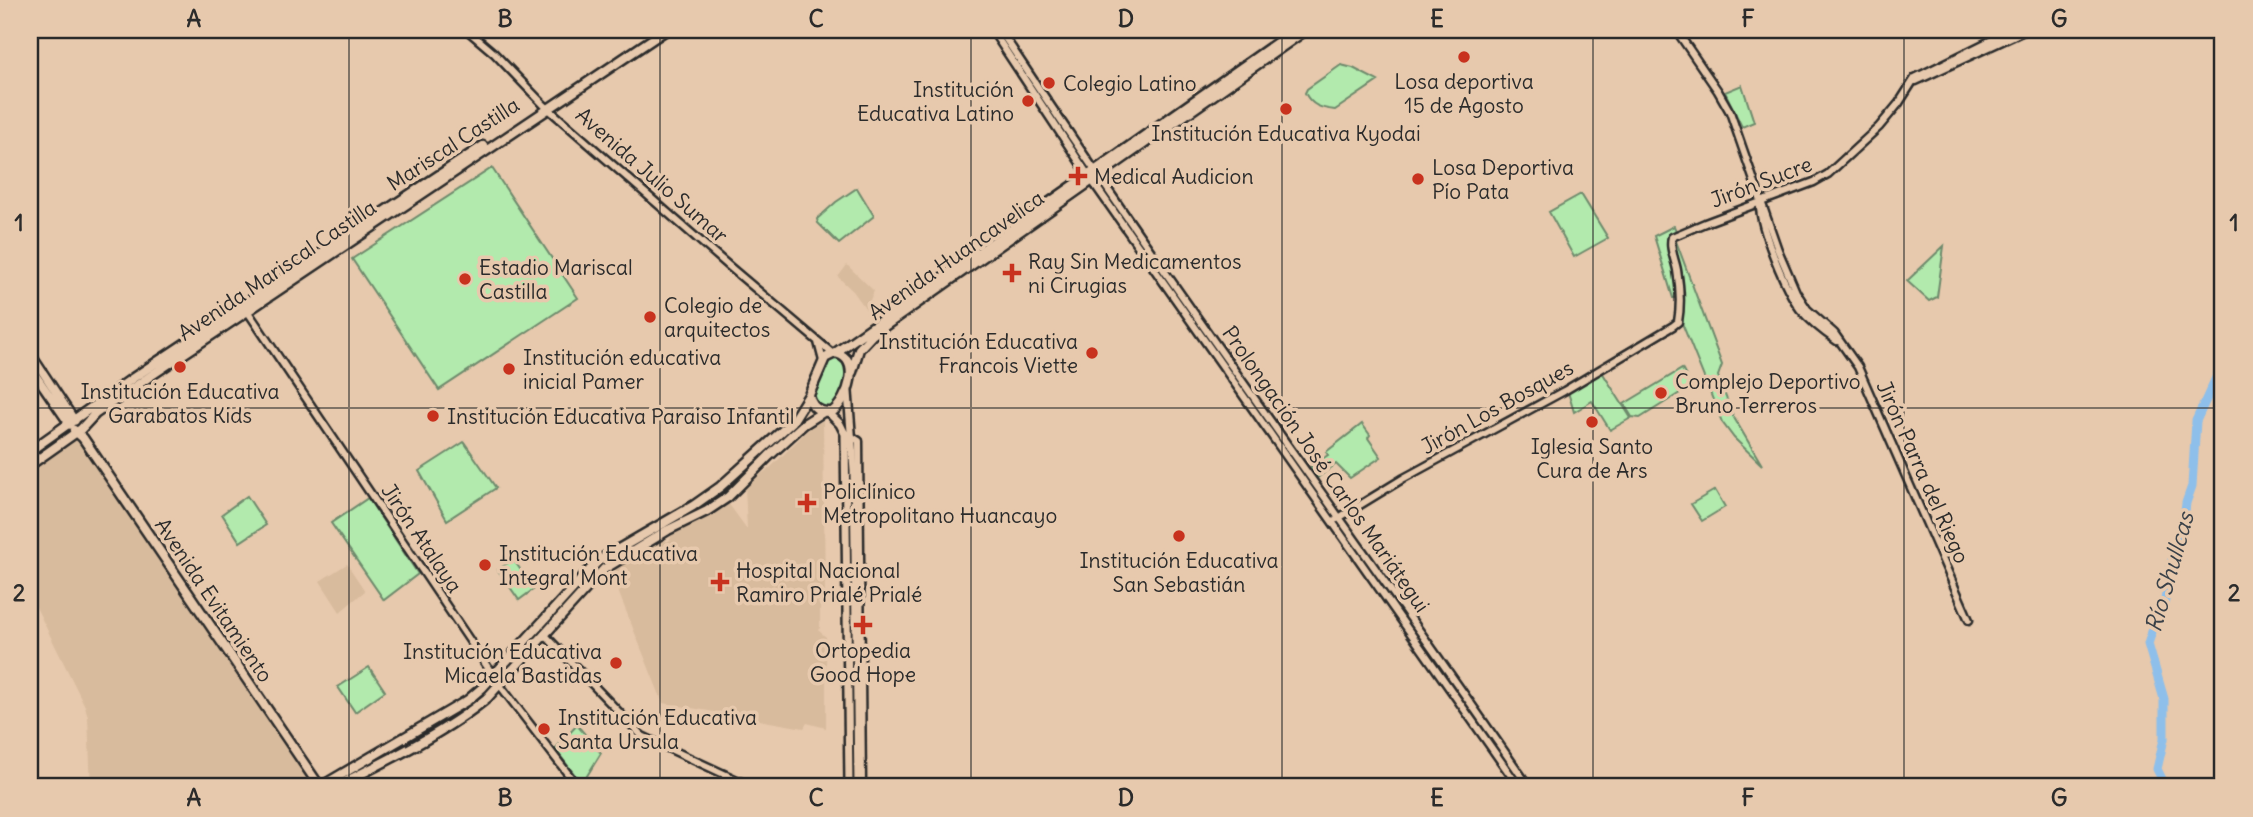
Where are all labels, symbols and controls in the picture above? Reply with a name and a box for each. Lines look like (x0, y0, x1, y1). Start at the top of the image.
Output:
text: A (187, 4, 202, 33)
text: B (497, 4, 513, 33)
text: C (808, 4, 824, 33)
text: D (1118, 4, 1134, 33)
text: E (1430, 4, 1444, 33)
text: F (1741, 4, 1755, 33)
text: G (2051, 4, 2067, 33)
marker: Losa deportiva 15 de Agosto (1456, 49, 1472, 65)
place label: Losa deportiva 15 de Agosto (1394, 68, 1534, 119)
place label: Colegio Latino (1063, 70, 1197, 97)
marker: Colegio Latino (1041, 75, 1057, 91)
place label: Institución Educativa Latino (857, 76, 1014, 127)
street label: Mariscal Castilla (382, 91, 524, 197)
marker: Institución Educativa Latino (1020, 93, 1036, 109)
street label: Avenida Julio Sumar (570, 101, 734, 249)
marker: Institución Educativa Kyodai (1278, 101, 1294, 117)
place label: Institución Educativa Kyodai (1151, 120, 1421, 147)
street label: Jirón Sucre (1706, 150, 1816, 214)
place label: Losa Deportiva Pío Pata (1432, 154, 1574, 205)
place label: Medical Audicion (1094, 163, 1254, 190)
marker: Medical Audicion (1068, 166, 1088, 186)
marker: Losa Deportiva Pío Pata (1410, 171, 1426, 187)
street label: Avenida Huancavelica (863, 184, 1049, 326)
street label: Avenida Mariscal Castilla (173, 194, 381, 346)
text: 1 (14, 208, 24, 237)
text: 1 (2229, 208, 2239, 237)
place label: Ray Sin Medicamentos ni Cirugias (1028, 248, 1242, 299)
place label: Estadio Mariscal Castilla (479, 254, 633, 305)
marker: Ray Sin Medicamentos ni Cirugias (1002, 263, 1022, 283)
marker: Estadio Mariscal Castilla (457, 271, 473, 287)
place label: Colegio de arquitectos (664, 292, 770, 343)
marker: Colegio de arquitectos (642, 309, 658, 325)
street label: Prolongación José Carlos Mariátegui (1216, 320, 1436, 618)
place label: Institución Educativa Francois Viette (879, 328, 1078, 379)
place label: Institución educativa inicial Pamer (523, 344, 721, 395)
marker: Institución Educativa Francois Viette (1084, 345, 1100, 361)
street label: Jirón Los Bosques (1416, 354, 1578, 460)
marker: Institución Educativa Garabatos Kids (172, 359, 188, 375)
marker: Institución educativa inicial Pamer (501, 361, 517, 377)
place label: Complejo Deportivo Bruno Terreros (1675, 368, 1861, 419)
street label: Jirón Parra del Riego (1871, 376, 1975, 568)
place label: Institución Educativa Garabatos Kids (81, 378, 280, 429)
marker: Complejo Deportivo Bruno Terreros (1653, 385, 1669, 401)
place label: Institución Educativa Paraiso Infantil (447, 403, 795, 430)
marker: Institución Educativa Paraiso Infantil (425, 408, 441, 424)
marker: Iglesia Santo Cura de Ars (1584, 414, 1600, 430)
place label: Iglesia Santo Cura de Ars (1531, 433, 1653, 484)
street label: Jirón Atalaya (376, 478, 468, 598)
place label: Policlínico Metropolitano Huancayo (823, 478, 1057, 529)
marker: Policlínico Metropolitano Huancayo (797, 493, 817, 513)
water label: Río Shullcas (2138, 507, 2200, 635)
street label: Avenida Evitamiento (149, 513, 279, 687)
marker: Institución Educativa San Sebastián (1171, 528, 1187, 544)
place label: Institución Educativa Integral Mont (499, 540, 698, 591)
place label: Institución Educativa San Sebastián (1080, 547, 1279, 598)
marker: Institución Educativa Integral Mont (477, 557, 493, 573)
place label: Hospital Nacional Ramiro Prialé Prialé (736, 557, 922, 608)
marker: Hospital Nacional Ramiro Prialé Prialé (710, 572, 730, 592)
text: 2 (13, 578, 26, 607)
text: 2 (2228, 578, 2241, 607)
marker: Ortopedia Good Hope (853, 615, 873, 635)
place label: Ortopedia Good Hope (810, 637, 916, 688)
place label: Institución Educativa Micaela Bastidas (403, 638, 602, 689)
marker: Institución Educativa Micaela Bastidas (608, 655, 624, 671)
place label: Institución Educativa Santa Ursula (558, 704, 757, 755)
marker: Institución Educativa Santa Ursula (536, 721, 552, 737)
text: A (187, 783, 202, 812)
text: B (497, 783, 513, 812)
text: C (808, 783, 824, 812)
text: D (1118, 783, 1134, 812)
text: E (1430, 783, 1444, 812)
text: F (1741, 783, 1755, 812)
text: G (2051, 783, 2067, 812)

